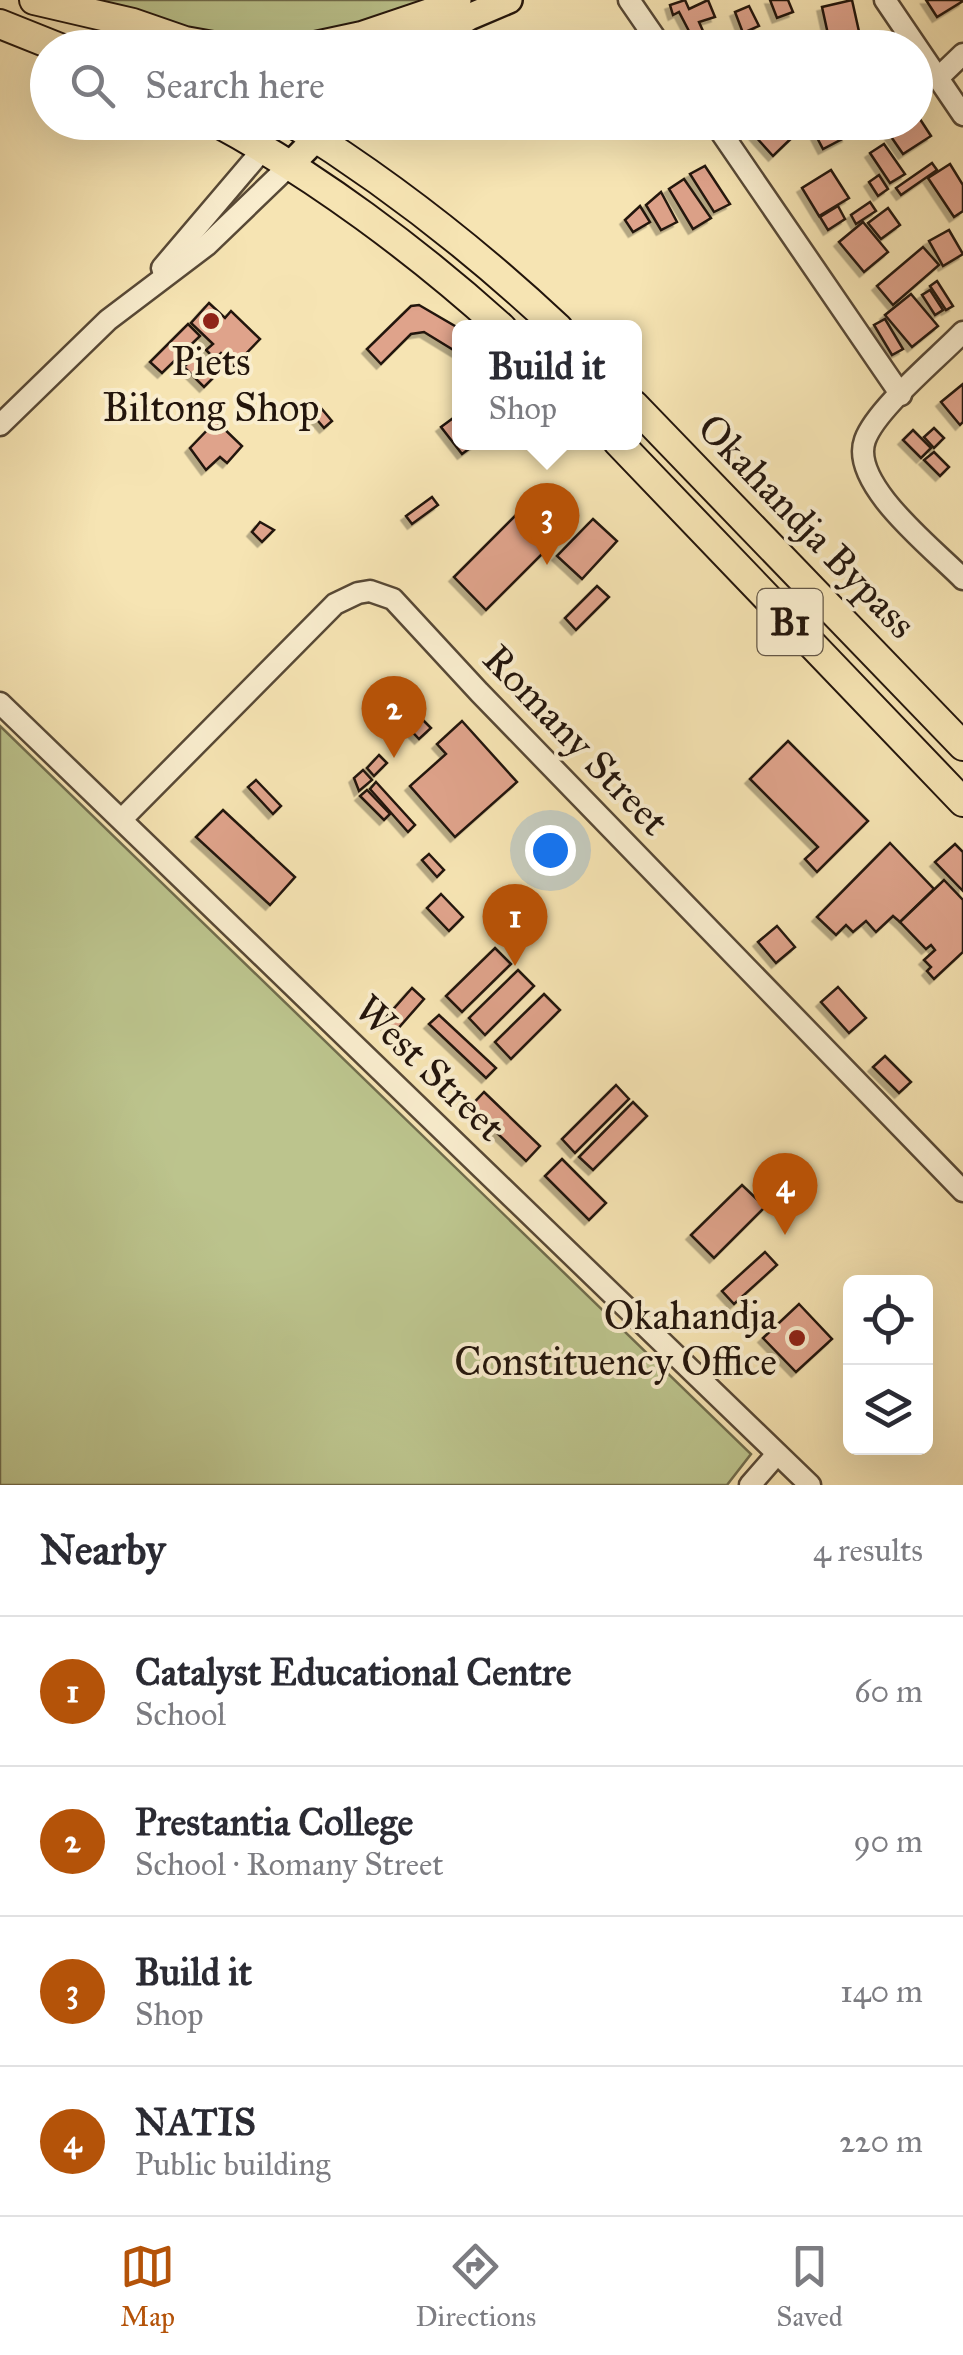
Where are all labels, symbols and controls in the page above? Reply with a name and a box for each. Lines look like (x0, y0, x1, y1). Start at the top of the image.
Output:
search box (30, 30, 933, 140)
icon: search (65, 58, 120, 113)
text: Search here (145, 62, 325, 108)
marker: Piets Biltong Shop (200, 310, 222, 332)
popup (452, 320, 642, 450)
place label: Piets Biltong Shop (102, 337, 320, 432)
text: Build it (489, 343, 605, 389)
text: Shop (489, 389, 557, 428)
street label: Okahandja Bypass (688, 404, 926, 648)
pin: 3 (514, 482, 580, 565)
road number: B1 (758, 589, 822, 655)
street label: Romany Street (473, 634, 679, 846)
pin: 2 (362, 676, 426, 758)
your location (525, 825, 576, 876)
pin: 1 (482, 884, 548, 966)
street label: West Street (345, 984, 515, 1152)
pin: 4 (752, 1152, 818, 1235)
map controls (843, 1275, 933, 1455)
button: locate (843, 1275, 933, 1365)
place label: Okahandja Constituency Office (454, 1291, 777, 1386)
marker: Okahandja Constituency Office (786, 1327, 808, 1349)
button: layers (843, 1365, 933, 1455)
text: Nearby (40, 1524, 165, 1576)
text: 4 results (813, 1531, 923, 1570)
text: Catalyst Educational Centre (135, 1649, 572, 1695)
text: 1 (66, 1672, 79, 1711)
text: 60 m (854, 1672, 923, 1711)
text: School (135, 1695, 226, 1734)
text: Prestantia College (135, 1799, 413, 1845)
text: 2 (65, 1822, 80, 1861)
text: 90 m (853, 1822, 923, 1861)
text: School · Romany Street (135, 1845, 444, 1884)
text: Build it (135, 1949, 252, 1995)
text: 3 (66, 1972, 79, 2011)
text: 140 m (840, 1972, 923, 2011)
text: Shop (135, 1995, 203, 2034)
text: NATIS (135, 2099, 256, 2145)
text: 4 (64, 2122, 81, 2161)
text: 220 m (839, 2122, 923, 2161)
text: Public building (135, 2145, 330, 2184)
tab: Map (120, 2239, 175, 2334)
tab: Directions (415, 2239, 536, 2334)
tab: Saved (776, 2239, 843, 2334)

